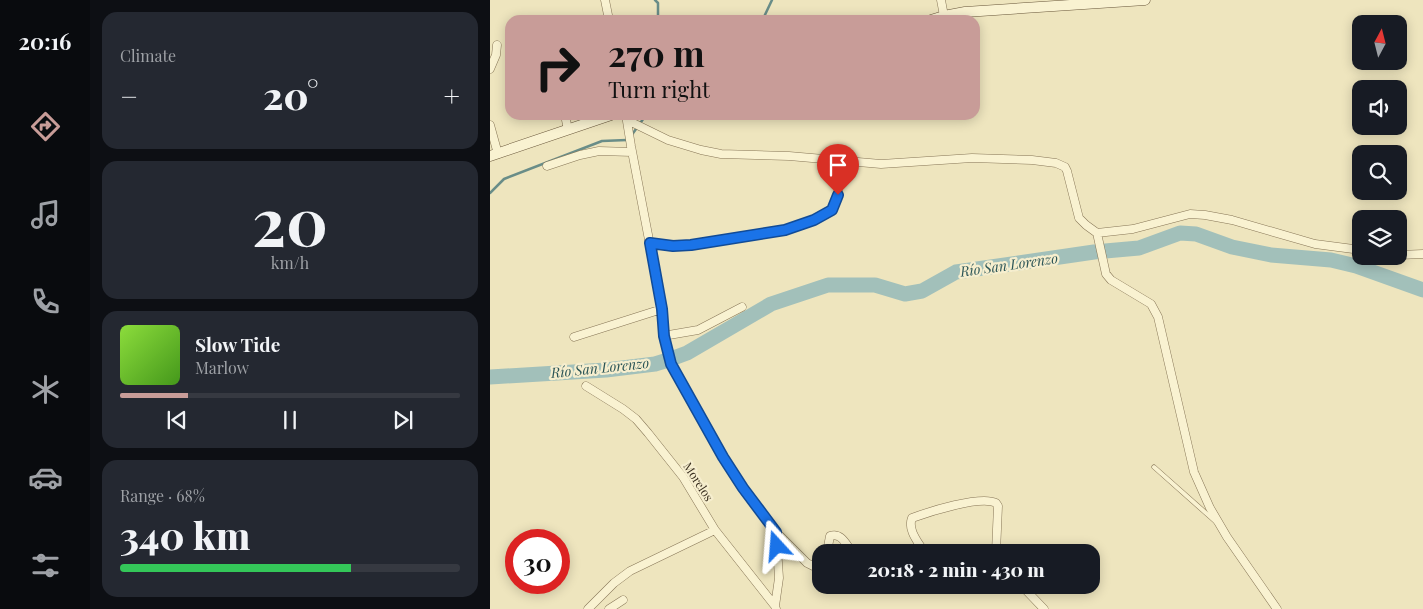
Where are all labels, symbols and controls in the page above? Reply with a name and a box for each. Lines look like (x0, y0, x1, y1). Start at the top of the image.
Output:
north arrow (1352, 15, 1408, 70)
map controls (1352, 15, 1407, 265)
text: 20:16 (19, 26, 71, 56)
text: 270 m (608, 29, 705, 76)
icon: right (525, 35, 590, 100)
text: Climate (120, 45, 176, 66)
text: 20° (263, 69, 319, 120)
text: Turn right (608, 74, 710, 104)
text: − (120, 77, 138, 114)
text: + (444, 77, 460, 114)
button: sound (1352, 80, 1407, 135)
icon: directions (28, 109, 63, 144)
pin (817, 144, 859, 195)
button: search (1352, 145, 1407, 200)
icon: arrive (824, 151, 852, 179)
text: 20 (252, 176, 328, 262)
icon: music (28, 197, 63, 232)
button: layers (1352, 210, 1407, 265)
water label: Río San Lorenzo (958, 248, 1059, 281)
text: km/h (271, 252, 309, 273)
icon: phone (28, 284, 63, 319)
text: Slow Tide (195, 331, 280, 357)
water label: Río San Lorenzo (549, 353, 650, 382)
text: Marlow (195, 357, 249, 378)
icon: climate (28, 372, 63, 407)
icon: previous (163, 406, 191, 434)
icon: pause (276, 406, 304, 434)
icon: next (389, 406, 417, 434)
street label: Morelos (680, 459, 717, 504)
icon: car (28, 460, 63, 495)
text: Range · 68% (120, 485, 205, 506)
text: 340 km (120, 509, 250, 560)
position arrow (750, 519, 802, 571)
speed limit sign: 30 (505, 529, 570, 594)
icon: filters (28, 548, 63, 583)
text: 20:18 · 2 min · 430 m (867, 556, 1045, 582)

